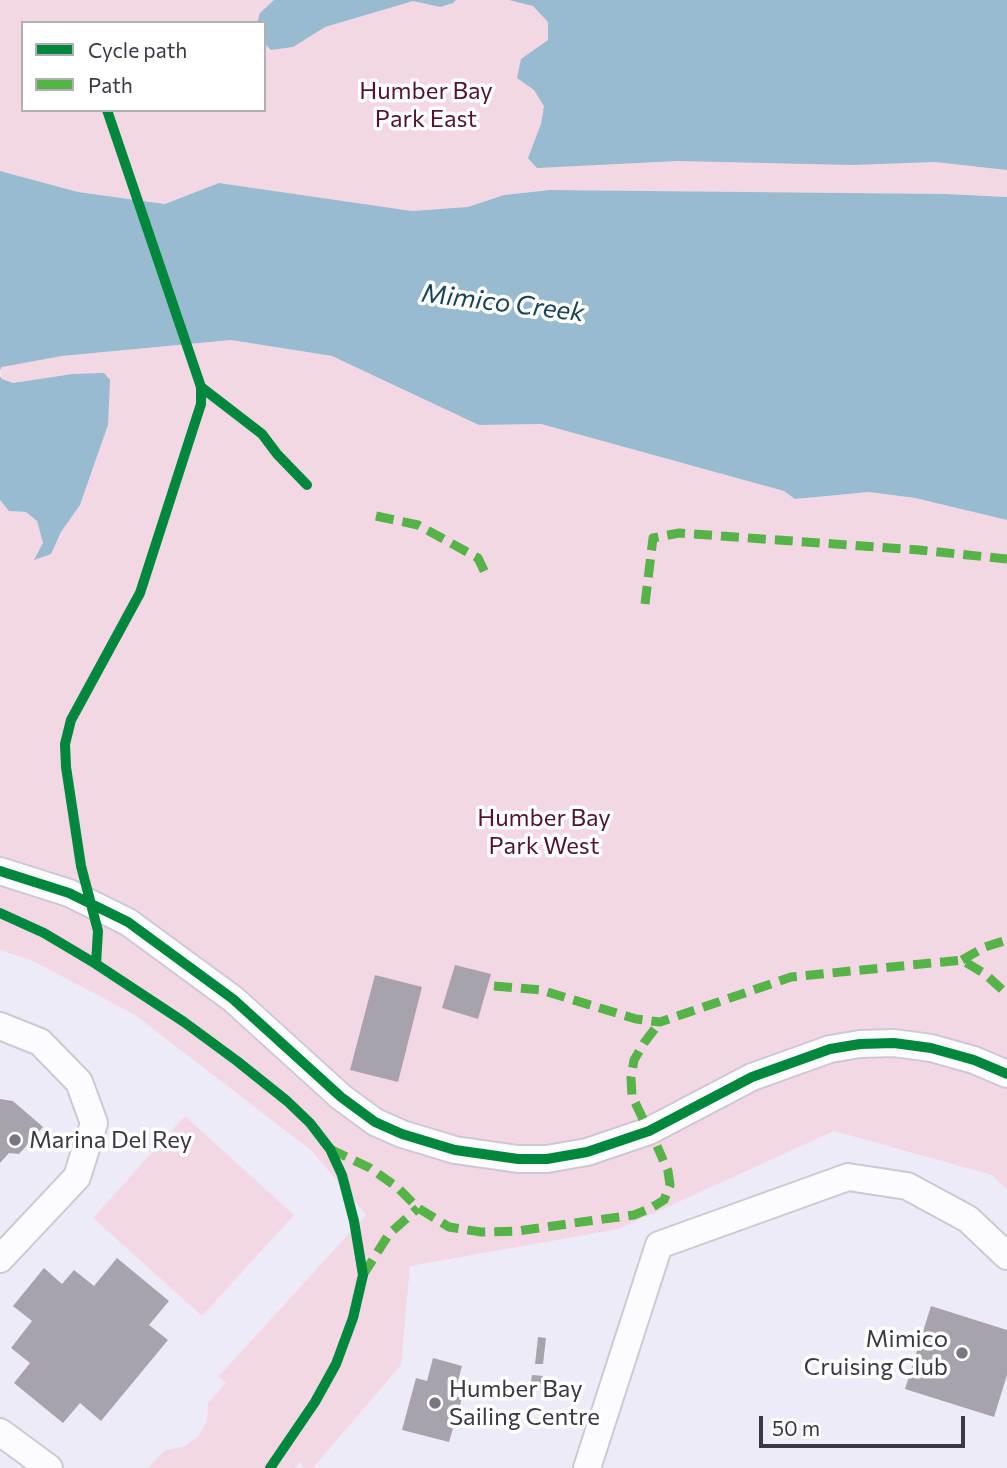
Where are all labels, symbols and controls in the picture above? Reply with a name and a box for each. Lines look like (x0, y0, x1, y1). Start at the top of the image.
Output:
legend (21, 21, 266, 112)
text: Cycle path (88, 37, 187, 62)
text: Path (88, 72, 133, 97)
park label: Humber Bay Park East (359, 77, 493, 133)
water label: Mimico Creek (420, 278, 586, 328)
park label: Humber Bay Park West (477, 804, 611, 860)
place label: Marina Del Rey (29, 1126, 192, 1154)
marker: Marina Del Rey (7, 1132, 23, 1148)
place label: Mimico Cruising Club (804, 1325, 948, 1381)
marker: Mimico Cruising Club (954, 1345, 970, 1361)
place label: Humber Bay Sailing Centre (449, 1375, 600, 1431)
marker: Humber Bay Sailing Centre (427, 1395, 443, 1411)
scale bar (762, 1402, 968, 1446)
text: 50 m (772, 1415, 820, 1440)

